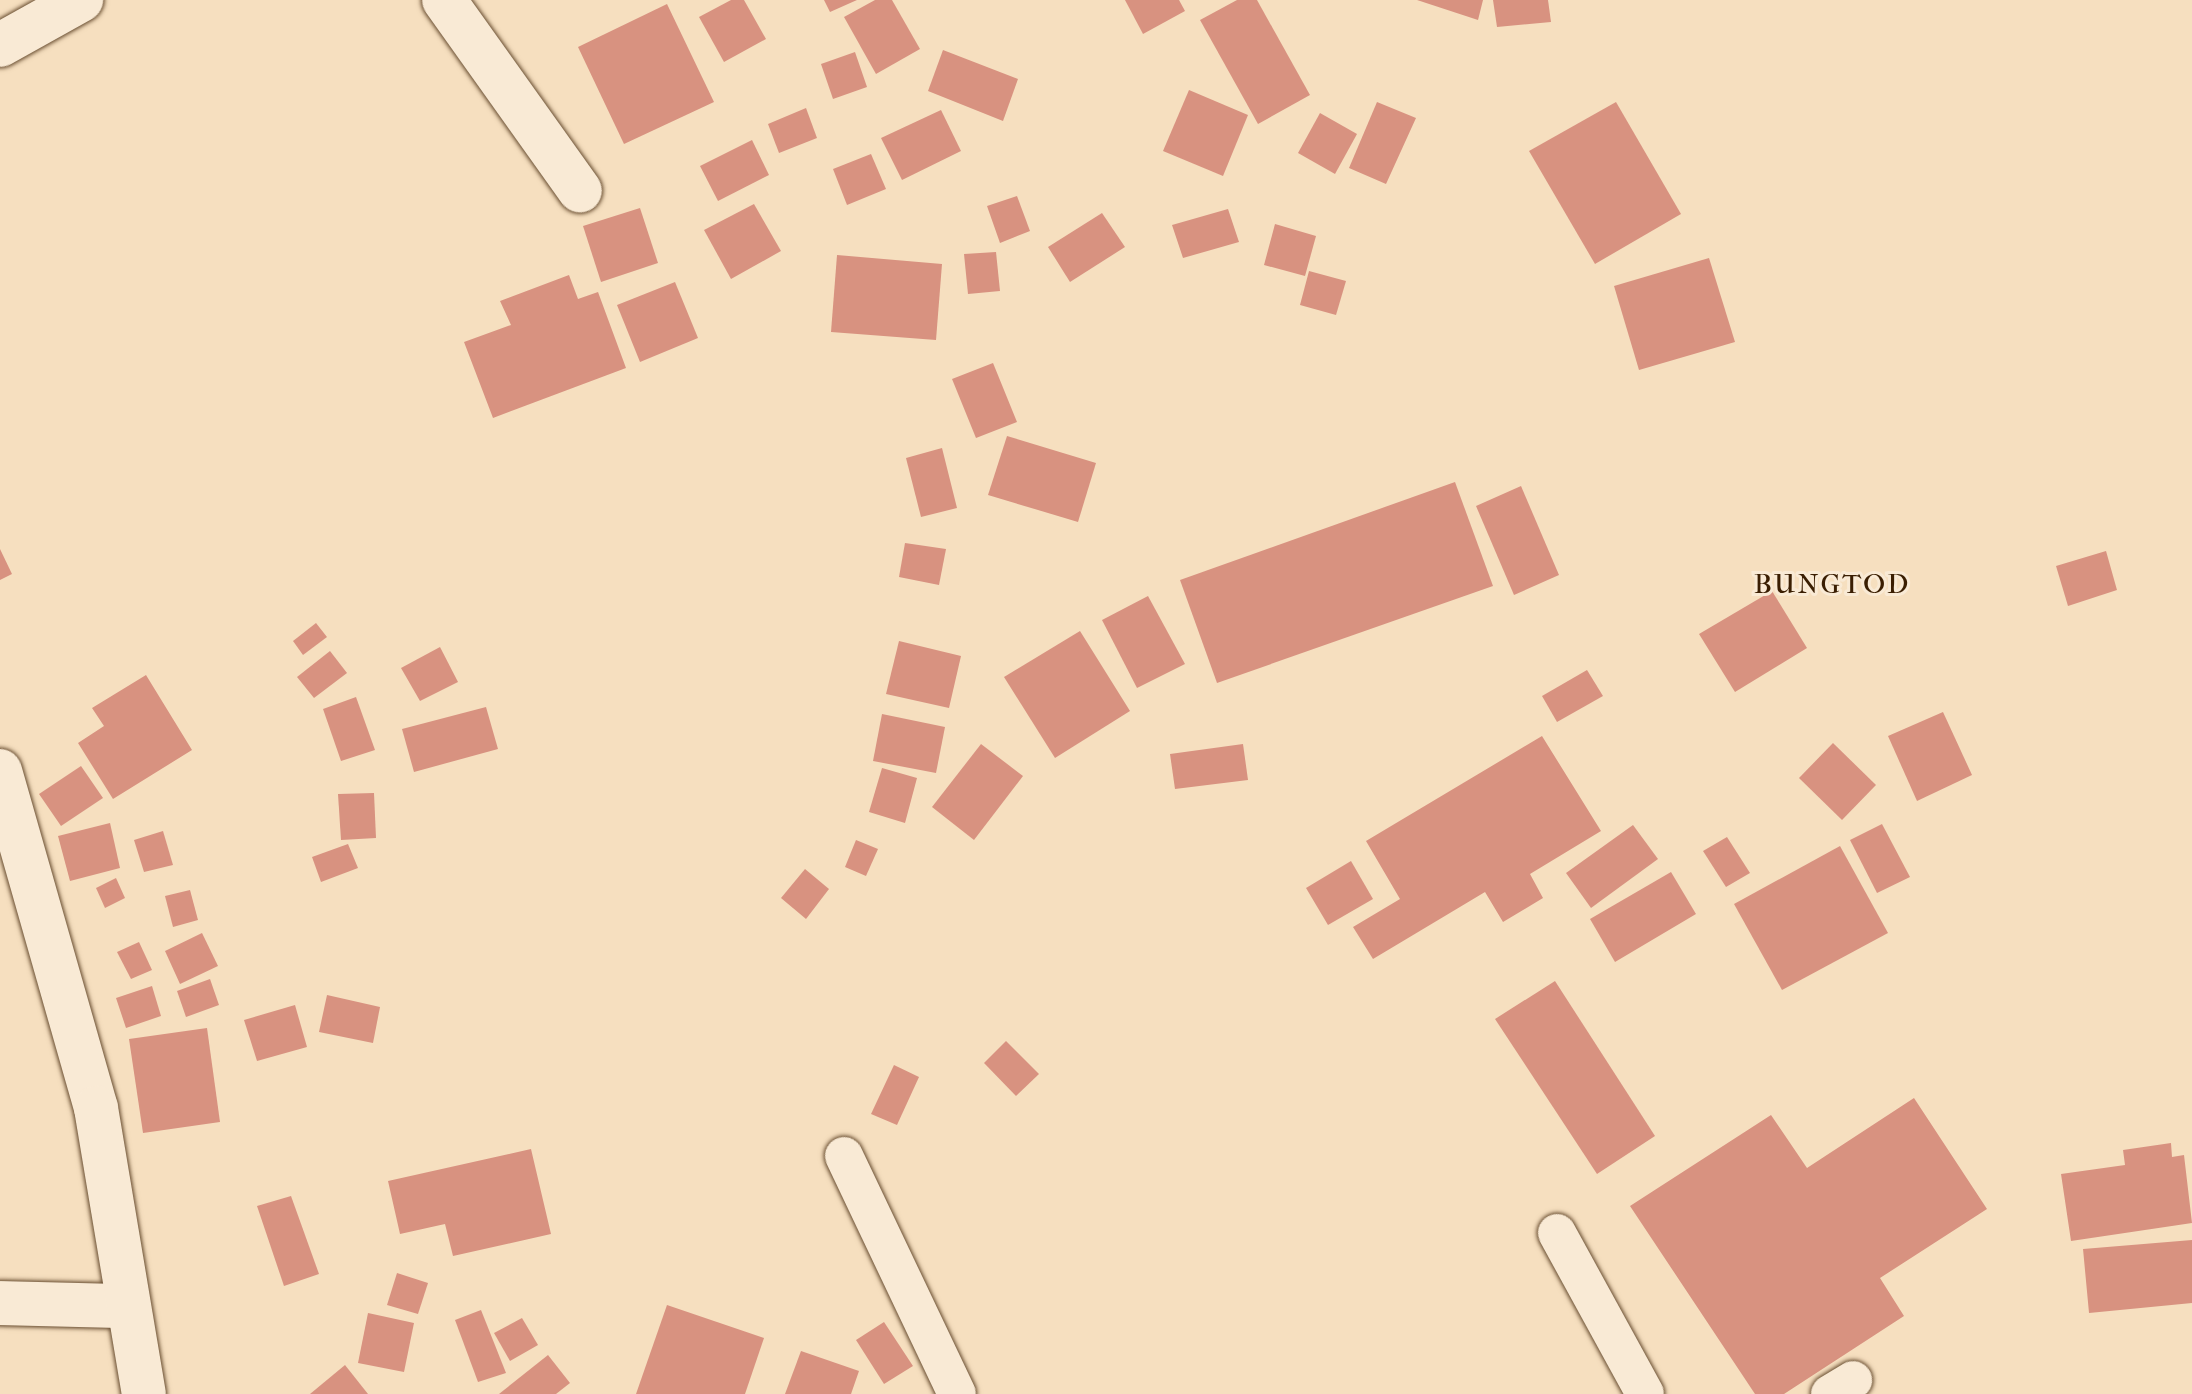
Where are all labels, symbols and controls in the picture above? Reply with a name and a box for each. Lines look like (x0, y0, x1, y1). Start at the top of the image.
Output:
district label: BUNGTOD (1754, 567, 1910, 601)

